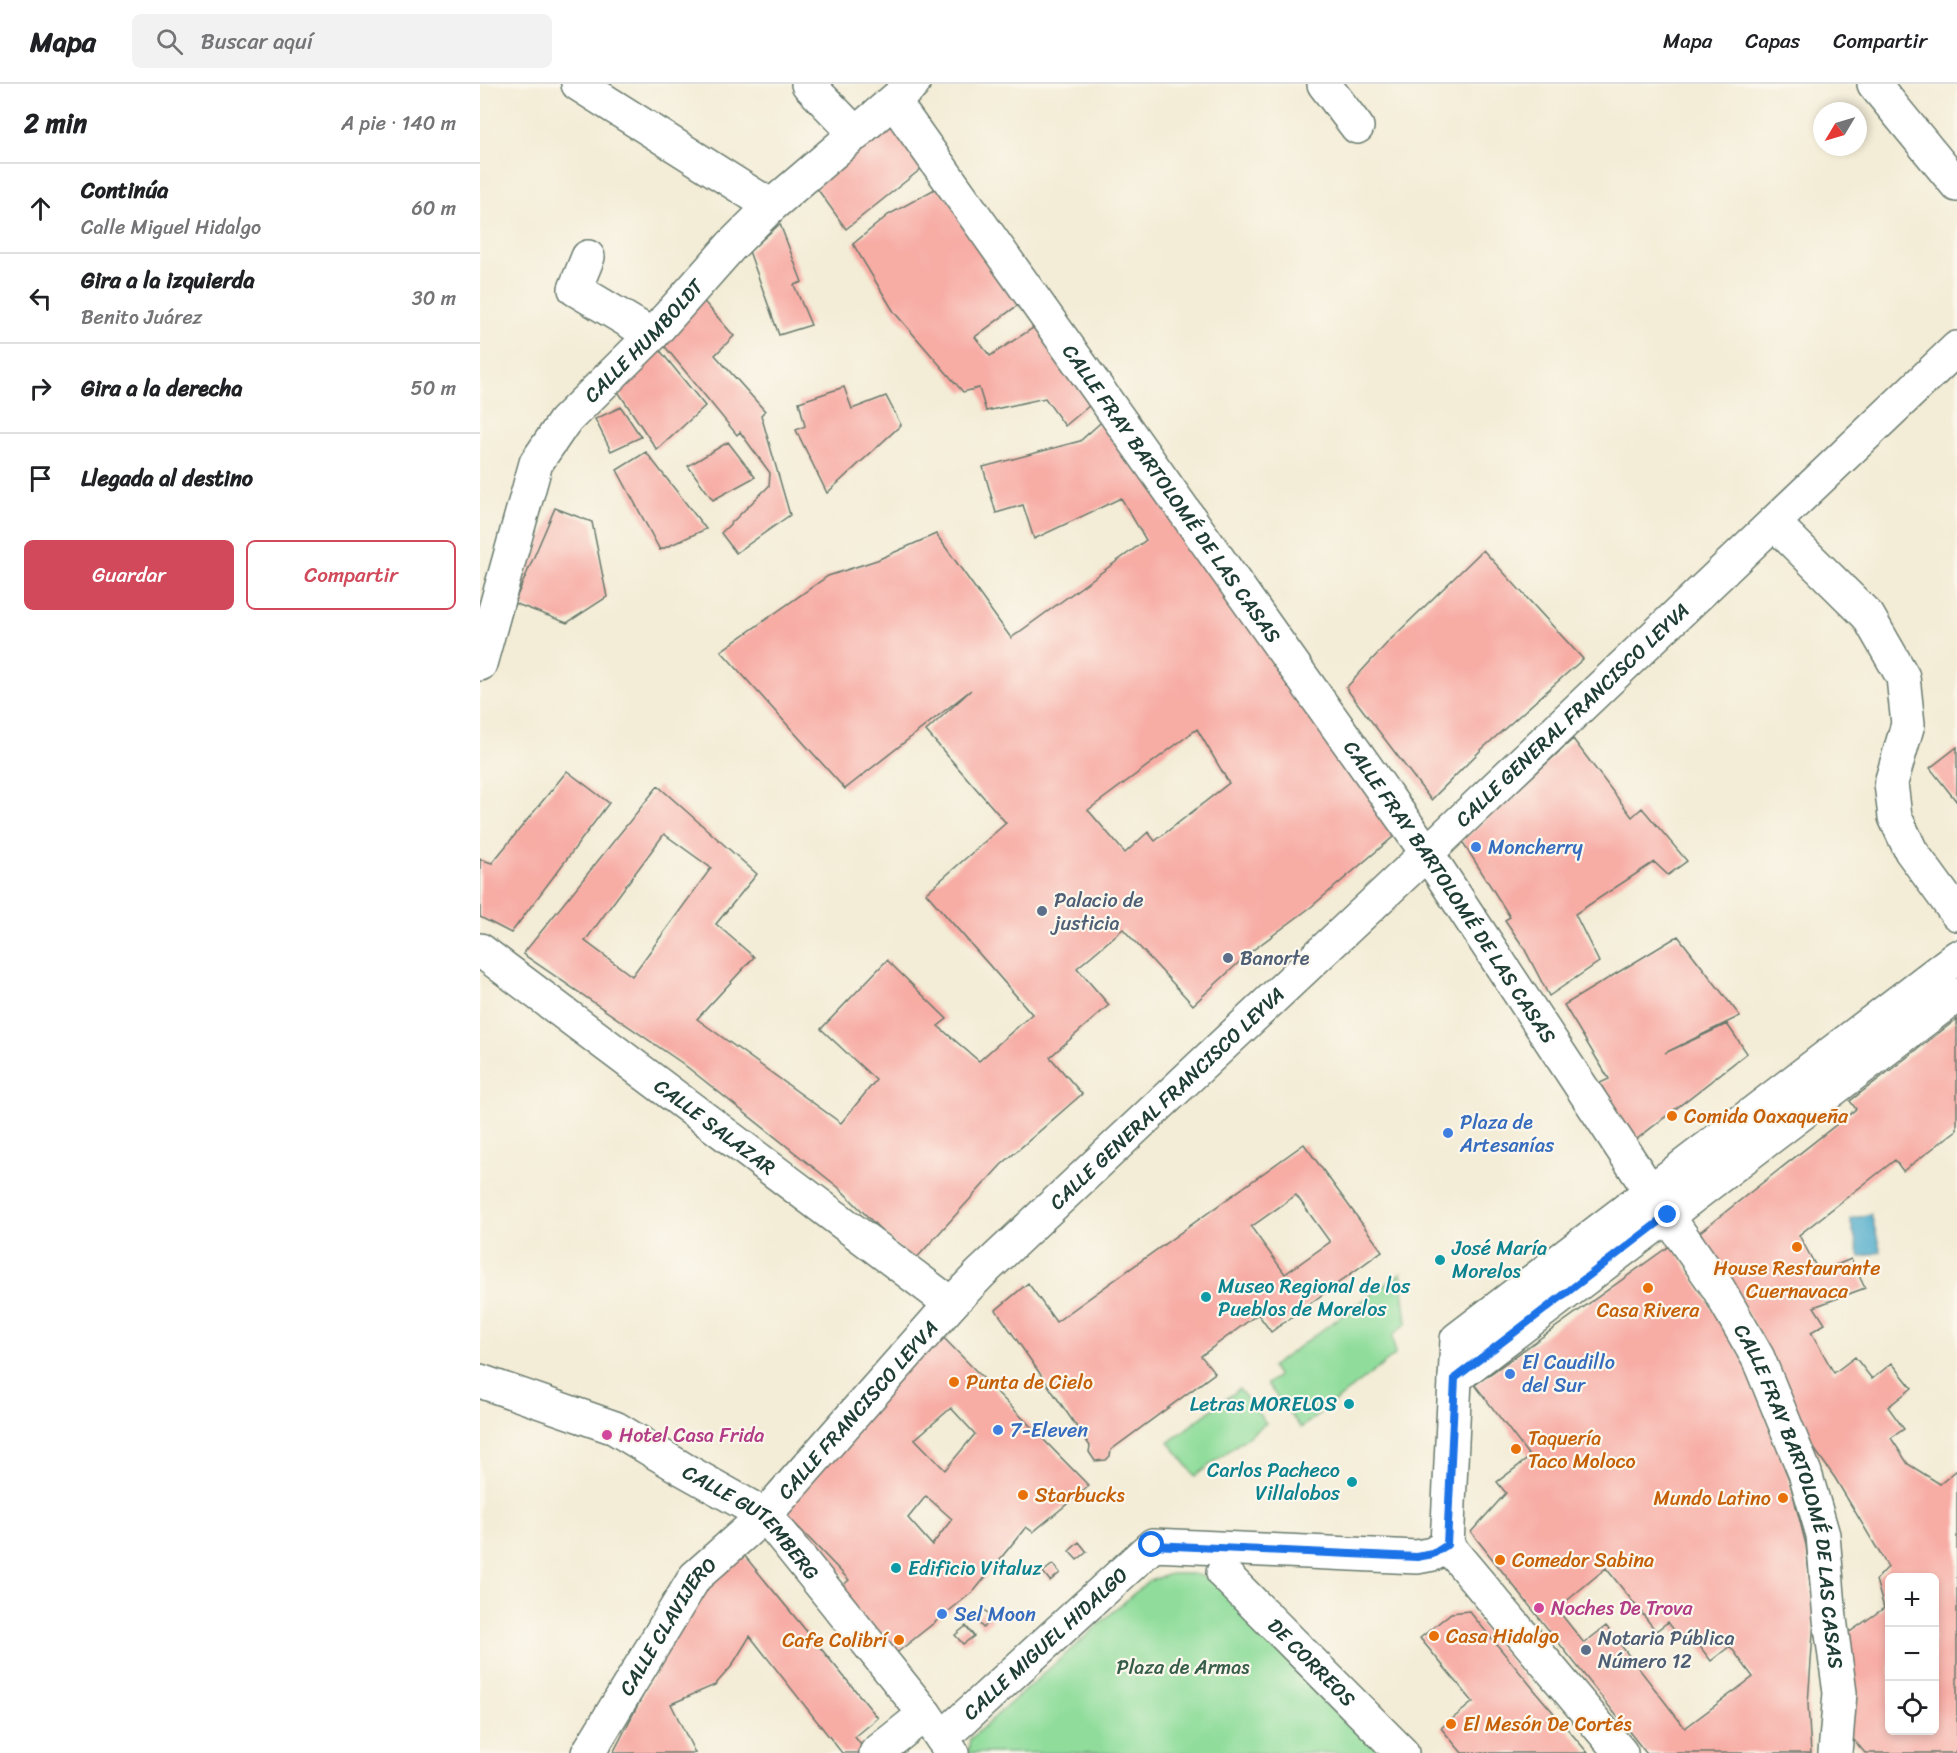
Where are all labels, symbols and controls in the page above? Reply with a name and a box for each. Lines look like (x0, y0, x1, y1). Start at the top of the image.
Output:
search box (132, 14, 552, 68)
text: Mapa (30, 17, 96, 66)
text: Buscar aquí (201, 22, 313, 61)
text: Mapa (1663, 22, 1712, 60)
text: Capas (1745, 22, 1800, 60)
text: Compartir (1833, 22, 1927, 60)
icon: search (153, 25, 186, 58)
text: 2 min (24, 100, 87, 146)
north arrow (1813, 102, 1867, 156)
text: A pie · 140 m (341, 106, 456, 141)
text: Continúa (81, 171, 168, 210)
text: 60 m (411, 191, 456, 226)
icon: ahead (24, 192, 57, 225)
text: Calle Miguel Hidalgo (81, 210, 261, 245)
text: Gira a la izquierda (81, 261, 254, 300)
street label: CALLE HUMBOLDT (576, 270, 713, 412)
text: 30 m (412, 281, 456, 316)
icon: left (24, 282, 57, 315)
text: Benito Juárez (81, 300, 202, 335)
street label: CALLE FRAY BARTOLOMÉ DE LAS CASAS (1053, 337, 1290, 651)
text: Gira a la derecha (81, 369, 242, 408)
text: 50 m (411, 371, 456, 406)
icon: right (24, 372, 57, 405)
text: Llegada al destino (81, 459, 253, 498)
icon: arrive (24, 462, 57, 495)
button: Guardar (24, 540, 234, 610)
button: Compartir (246, 540, 456, 610)
street label: CALLE GENERAL FRANCISCO LEYVA (1447, 594, 1698, 836)
street label: CALLE FRAY BARTOLOMÉ DE LAS CASAS (1334, 733, 1566, 1051)
place label: Moncherry (1488, 830, 1583, 865)
marker: Moncherry (1469, 840, 1483, 854)
place label: Palacio de justicia (1050, 883, 1144, 941)
marker: Palacio de justicia (1035, 904, 1049, 918)
place label: Banorte (1240, 941, 1310, 976)
marker: Banorte (1221, 951, 1235, 965)
street label: CALLE GENERAL FRANCISCO LEYVA (1041, 978, 1293, 1219)
street label: CALLE SALAZAR (646, 1069, 783, 1185)
place label: Comida Oaxaqueña (1684, 1099, 1849, 1134)
place label: Plaza de Artesanías (1459, 1105, 1555, 1163)
marker: Comida Oaxaqueña (1665, 1109, 1679, 1123)
marker: Plaza de Artesanías (1441, 1126, 1455, 1140)
route end (1654, 1201, 1680, 1227)
place label: José María Morelos (1451, 1231, 1547, 1289)
marker: House Restaurante Cuernavaca (1790, 1240, 1804, 1254)
place label: House Restaurante Cuernavaca (1714, 1251, 1880, 1309)
marker: José María Morelos (1433, 1253, 1447, 1267)
place label: Museo Regional de los Pueblos de Morelos (1218, 1269, 1411, 1327)
marker: Casa Rivera (1641, 1281, 1655, 1295)
marker: Museo Regional de los Pueblos de Morelos (1199, 1290, 1213, 1304)
place label: Casa Rivera (1597, 1293, 1700, 1328)
street label: CALLE FRANCISCO LEYVA (769, 1312, 948, 1508)
street label: CALLE FRAY BARTOLOMÉ DE LAS CASAS (1724, 1317, 1854, 1672)
place label: El Caudillo del Sur (1522, 1345, 1615, 1403)
place label: Punta de Cielo (966, 1365, 1093, 1400)
marker: El Caudillo del Sur (1503, 1367, 1517, 1381)
marker: Punta de Cielo (947, 1375, 961, 1389)
place label: Letras MORELOS (1190, 1387, 1337, 1422)
marker: Letras MORELOS (1342, 1397, 1356, 1411)
place label: 7-Eleven (1010, 1413, 1088, 1448)
place label: Hotel Casa Frida (619, 1418, 764, 1453)
place label: Taquería Taco Moloco (1528, 1421, 1636, 1479)
marker: 7-Eleven (991, 1423, 1005, 1437)
marker: Hotel Casa Frida (600, 1428, 614, 1442)
marker: Taquería Taco Moloco (1509, 1442, 1523, 1456)
place label: Carlos Pacheco Villalobos (1207, 1453, 1341, 1511)
street label: CALLE GUTEMBERG (676, 1455, 828, 1588)
marker: Carlos Pacheco Villalobos (1345, 1475, 1359, 1489)
place label: Starbucks (1035, 1478, 1126, 1513)
place label: Mundo Latino (1653, 1481, 1771, 1516)
marker: Starbucks (1016, 1488, 1030, 1502)
marker: Mundo Latino (1776, 1491, 1790, 1505)
route start (1138, 1531, 1164, 1557)
place label: Comedor Sabina (1512, 1543, 1654, 1578)
street label: CALLE CLAVIJERO (610, 1548, 725, 1703)
place label: Edificio Vitaluz (908, 1551, 1042, 1586)
marker: Comedor Sabina (1493, 1553, 1507, 1567)
street label: CALLE MIGUEL HIDALGO (955, 1559, 1137, 1729)
marker: Edificio Vitaluz (889, 1561, 903, 1575)
map controls (1885, 1573, 1939, 1735)
button: + (1885, 1573, 1939, 1627)
place label: Noches De Trova (1551, 1591, 1693, 1626)
place label: Sel Moon (954, 1597, 1036, 1632)
marker: Noches De Trova (1532, 1601, 1546, 1615)
marker: Sel Moon (935, 1607, 949, 1621)
street label: DE CORREOS (1259, 1610, 1365, 1716)
place label: Casa Hidalgo (1446, 1619, 1559, 1654)
place label: Notaria Pública Número 12 (1598, 1621, 1735, 1679)
place label: Cafe Colibrí (782, 1623, 889, 1658)
button: − (1885, 1627, 1939, 1681)
marker: Casa Hidalgo (1427, 1629, 1441, 1643)
marker: Cafe Colibrí (892, 1633, 906, 1647)
marker: Notaria Pública Número 12 (1579, 1643, 1593, 1657)
park label: Plaza de Armas (1117, 1650, 1250, 1685)
button: locate (1885, 1681, 1939, 1735)
place label: El Mesón De Cortés (1463, 1707, 1633, 1742)
marker: El Mesón De Cortés (1444, 1717, 1458, 1731)

